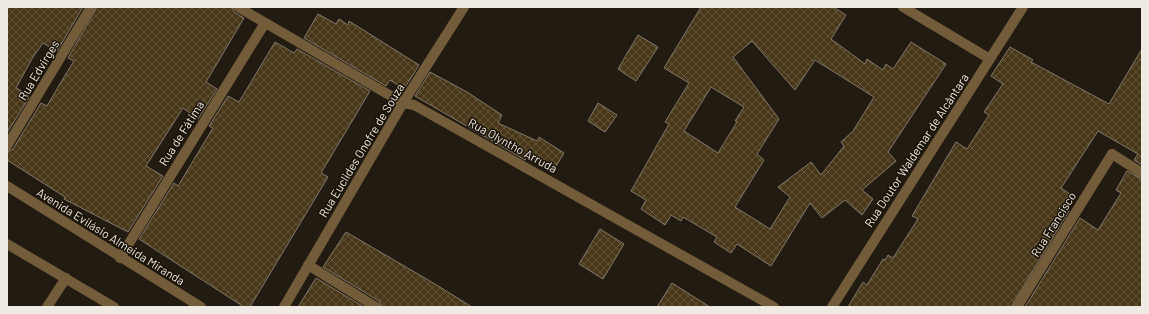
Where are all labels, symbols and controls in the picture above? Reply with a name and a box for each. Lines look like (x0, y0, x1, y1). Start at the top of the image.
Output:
street label: Rua Edvirges (15, 37, 62, 103)
street label: Rua Doutor Waldemar de Alcântara (861, 71, 971, 229)
street label: Rua Euclides Onofre de Souza (315, 81, 407, 219)
street label: Rua de Fátima (156, 98, 206, 168)
street label: Rua Olyntho Arruda (466, 115, 560, 175)
street label: Avenida Evilásio Almeida Miranda (34, 185, 188, 287)
street label: Rua Francisco (1028, 189, 1078, 259)

